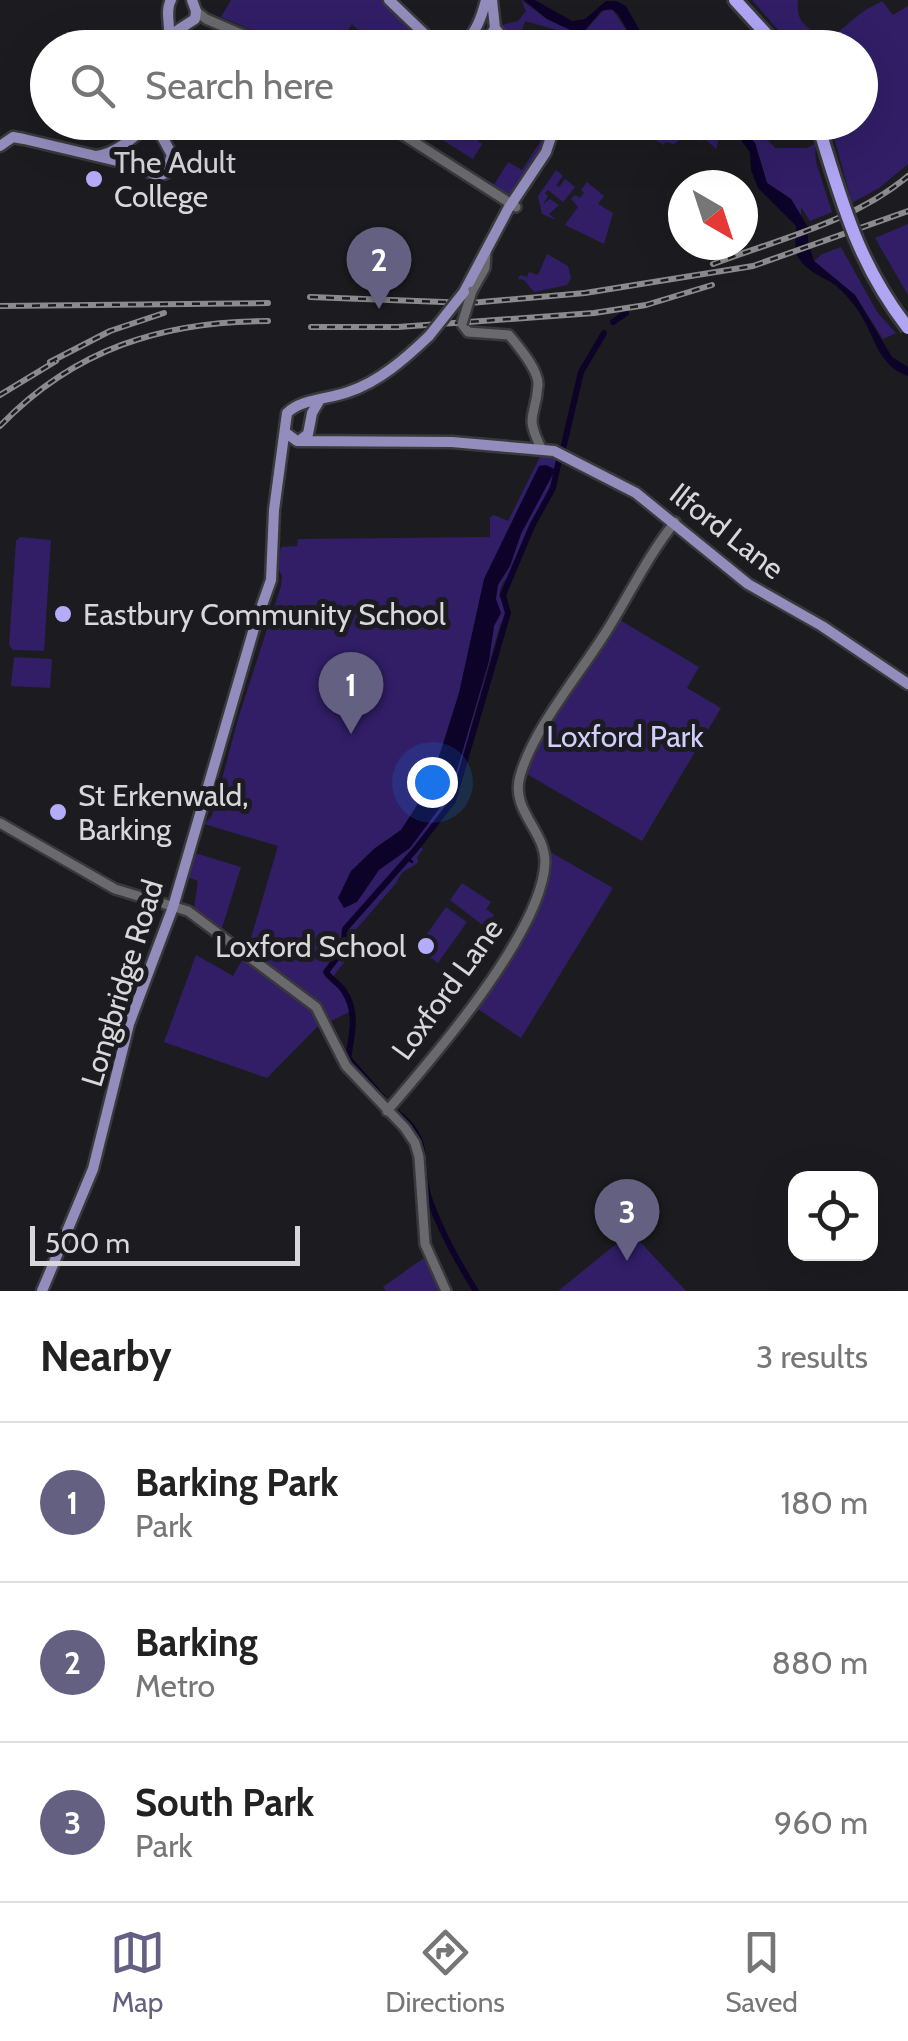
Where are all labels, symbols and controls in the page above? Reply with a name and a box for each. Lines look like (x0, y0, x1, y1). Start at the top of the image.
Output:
search box (30, 30, 878, 140)
icon: search (65, 58, 120, 113)
text: Search here (145, 62, 334, 109)
place label: The Adult College (114, 144, 236, 215)
marker: The Adult College (83, 168, 105, 190)
north arrow (668, 170, 758, 260)
pin: 2 (346, 226, 412, 309)
street label: Ilford Lane (663, 475, 791, 587)
place label: Eastbury Community School (83, 596, 446, 633)
marker: Eastbury Community School (52, 603, 74, 625)
pin: 1 (318, 652, 384, 734)
park label: Loxford Park (546, 718, 704, 755)
your location (407, 757, 458, 808)
place label: St Erkenwald, Barking (78, 777, 249, 848)
marker: St Erkenwald, Barking (47, 801, 69, 823)
street label: Longbridge Road (73, 875, 171, 1091)
street label: Loxford Lane (384, 911, 510, 1067)
place label: Loxford School (215, 928, 406, 965)
marker: Loxford School (415, 935, 437, 957)
map controls (788, 1171, 878, 1261)
button: locate (788, 1171, 878, 1261)
pin: 3 (594, 1178, 660, 1261)
scale bar (30, 1221, 300, 1266)
text: 500 m (45, 1226, 130, 1260)
text: Nearby (40, 1330, 172, 1382)
text: 3 results (756, 1337, 868, 1376)
text: Barking Park (135, 1459, 338, 1506)
text: 1 (67, 1483, 78, 1522)
text: 180 m (781, 1483, 868, 1522)
text: Park (135, 1506, 193, 1545)
text: Barking (135, 1619, 258, 1666)
text: 2 (64, 1643, 81, 1682)
text: 880 m (772, 1643, 868, 1682)
text: Metro (135, 1666, 215, 1705)
text: South Park (135, 1779, 314, 1826)
text: 3 (64, 1803, 81, 1842)
text: 960 m (774, 1803, 868, 1842)
text: Park (135, 1826, 193, 1865)
tab: Map (110, 1925, 165, 2019)
tab: Directions (385, 1925, 505, 2019)
tab: Saved (725, 1925, 798, 2019)

